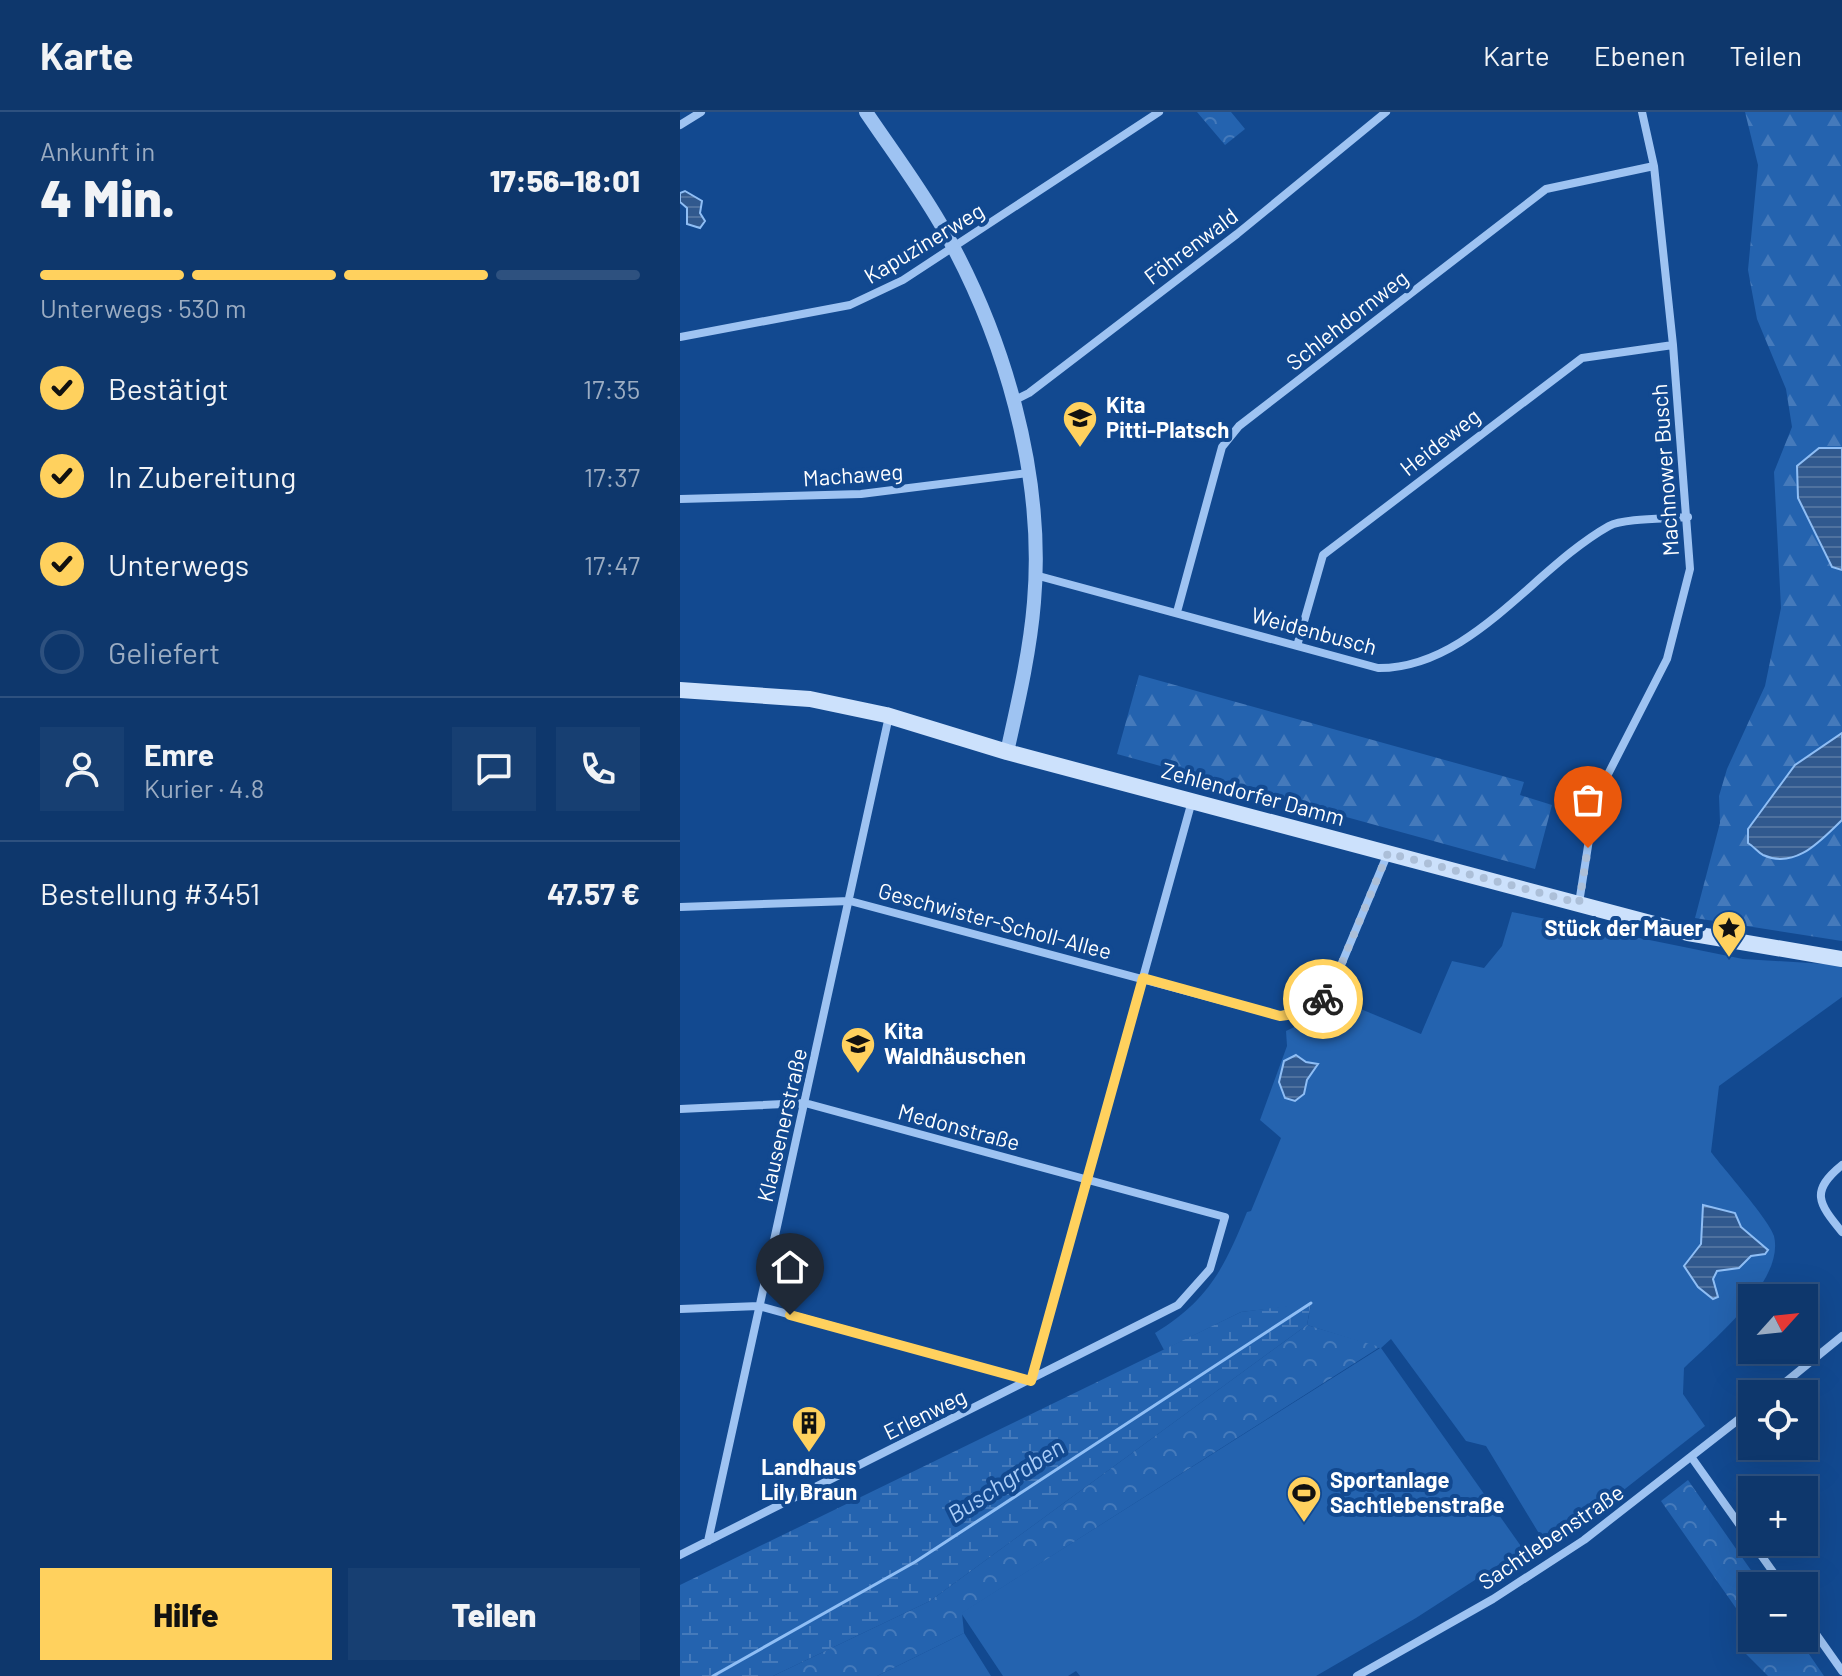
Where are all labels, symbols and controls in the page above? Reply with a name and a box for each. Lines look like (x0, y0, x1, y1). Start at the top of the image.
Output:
text: Karte (40, 32, 134, 78)
text: Karte (1483, 38, 1550, 72)
text: Ebenen (1594, 38, 1686, 72)
text: Teilen (1730, 38, 1802, 72)
text: Ankunft in (40, 135, 155, 166)
text: 17:56–18:01 (490, 162, 640, 198)
text: 4 Min. (40, 165, 175, 227)
street label: Kapuzinerweg (859, 196, 988, 288)
street label: Föhrenwald (1138, 202, 1242, 289)
street label: Schlehdornweg (1280, 264, 1412, 375)
text: Unterwegs · 530 m (40, 292, 246, 323)
icon: check (40, 366, 84, 410)
text: Bestätigt (108, 370, 229, 406)
text: 17:35 (583, 373, 640, 404)
street label: Machnower Busch (1645, 383, 1683, 557)
place label: Kita Pitti-Platsch (1106, 391, 1229, 442)
school or university icon: Kita Pitti-Platsch (1061, 399, 1099, 449)
street label: Heideweg (1394, 402, 1484, 480)
icon: check (40, 454, 84, 498)
text: In Zubereitung (108, 458, 296, 494)
street label: Machaweg (802, 458, 904, 490)
text: 17:37 (584, 461, 640, 492)
icon: check (40, 542, 84, 586)
text: Unterwegs (108, 546, 249, 582)
text: 17:47 (584, 549, 640, 580)
street label: Weidenbusch (1249, 601, 1380, 659)
text: Geliefert (108, 634, 220, 670)
button: person (40, 727, 124, 811)
button: chat (452, 727, 536, 811)
button: phone (556, 727, 640, 811)
text: Emre (144, 736, 214, 772)
street label: Zehlendorfer Damm (1159, 756, 1348, 830)
pin (1554, 766, 1622, 848)
text: Kurier · 4.8 (144, 772, 264, 803)
icon: bag (1566, 778, 1610, 822)
text: Bestellung #3451 (40, 875, 260, 911)
text: 47.57 € (547, 875, 640, 911)
street label: Geschwister-Scholl-Allee (876, 876, 1115, 964)
place icon: Stück der Mauer (1710, 909, 1748, 959)
place label: Stück der Mauer (1545, 914, 1704, 940)
courier (1283, 959, 1363, 1039)
icon: bike (1301, 977, 1345, 1021)
place label: Kita Waldhäuschen (884, 1017, 1026, 1068)
school or university icon: Kita Waldhäuschen (839, 1025, 877, 1075)
street label: Klausenerstraße (751, 1045, 811, 1204)
street label: Medonstraße (895, 1097, 1023, 1155)
pin (756, 1233, 824, 1315)
icon: home (768, 1245, 812, 1289)
north arrow (1738, 1284, 1818, 1364)
map controls (1738, 1284, 1818, 1652)
button: locate (1738, 1380, 1818, 1460)
street label: Erlenweg (879, 1382, 970, 1444)
building icon: Landhaus Lily Braun (790, 1404, 828, 1454)
water label: Buschgraben (941, 1431, 1069, 1528)
place label: Landhaus Lily Braun (761, 1453, 857, 1504)
place label: Sportanlage Sachtlebenstraße (1330, 1466, 1505, 1517)
sports icon: Sportanlage Sachtlebenstraße (1285, 1474, 1323, 1524)
button: + (1738, 1476, 1818, 1556)
street label: Sachtlebenstraße (1473, 1478, 1628, 1594)
button: Hilfe (40, 1568, 332, 1660)
button: Teilen (348, 1568, 640, 1660)
button: − (1738, 1572, 1818, 1652)

